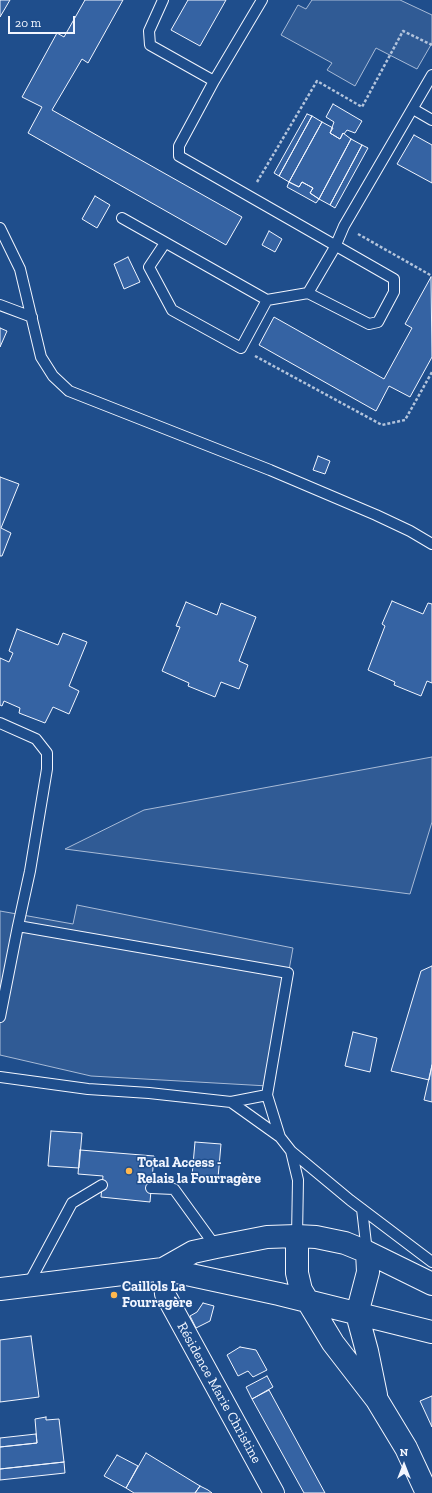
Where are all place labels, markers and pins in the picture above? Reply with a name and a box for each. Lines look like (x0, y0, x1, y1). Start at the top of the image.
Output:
place label: Total Access - Relais la Fourragère (137, 1155, 261, 1188)
marker: Total Access - Relais la Fourragère (124, 1166, 134, 1176)
place label: Caillols La Fourragère (122, 1279, 192, 1312)
marker: Caillols La Fourragère (109, 1290, 119, 1300)

